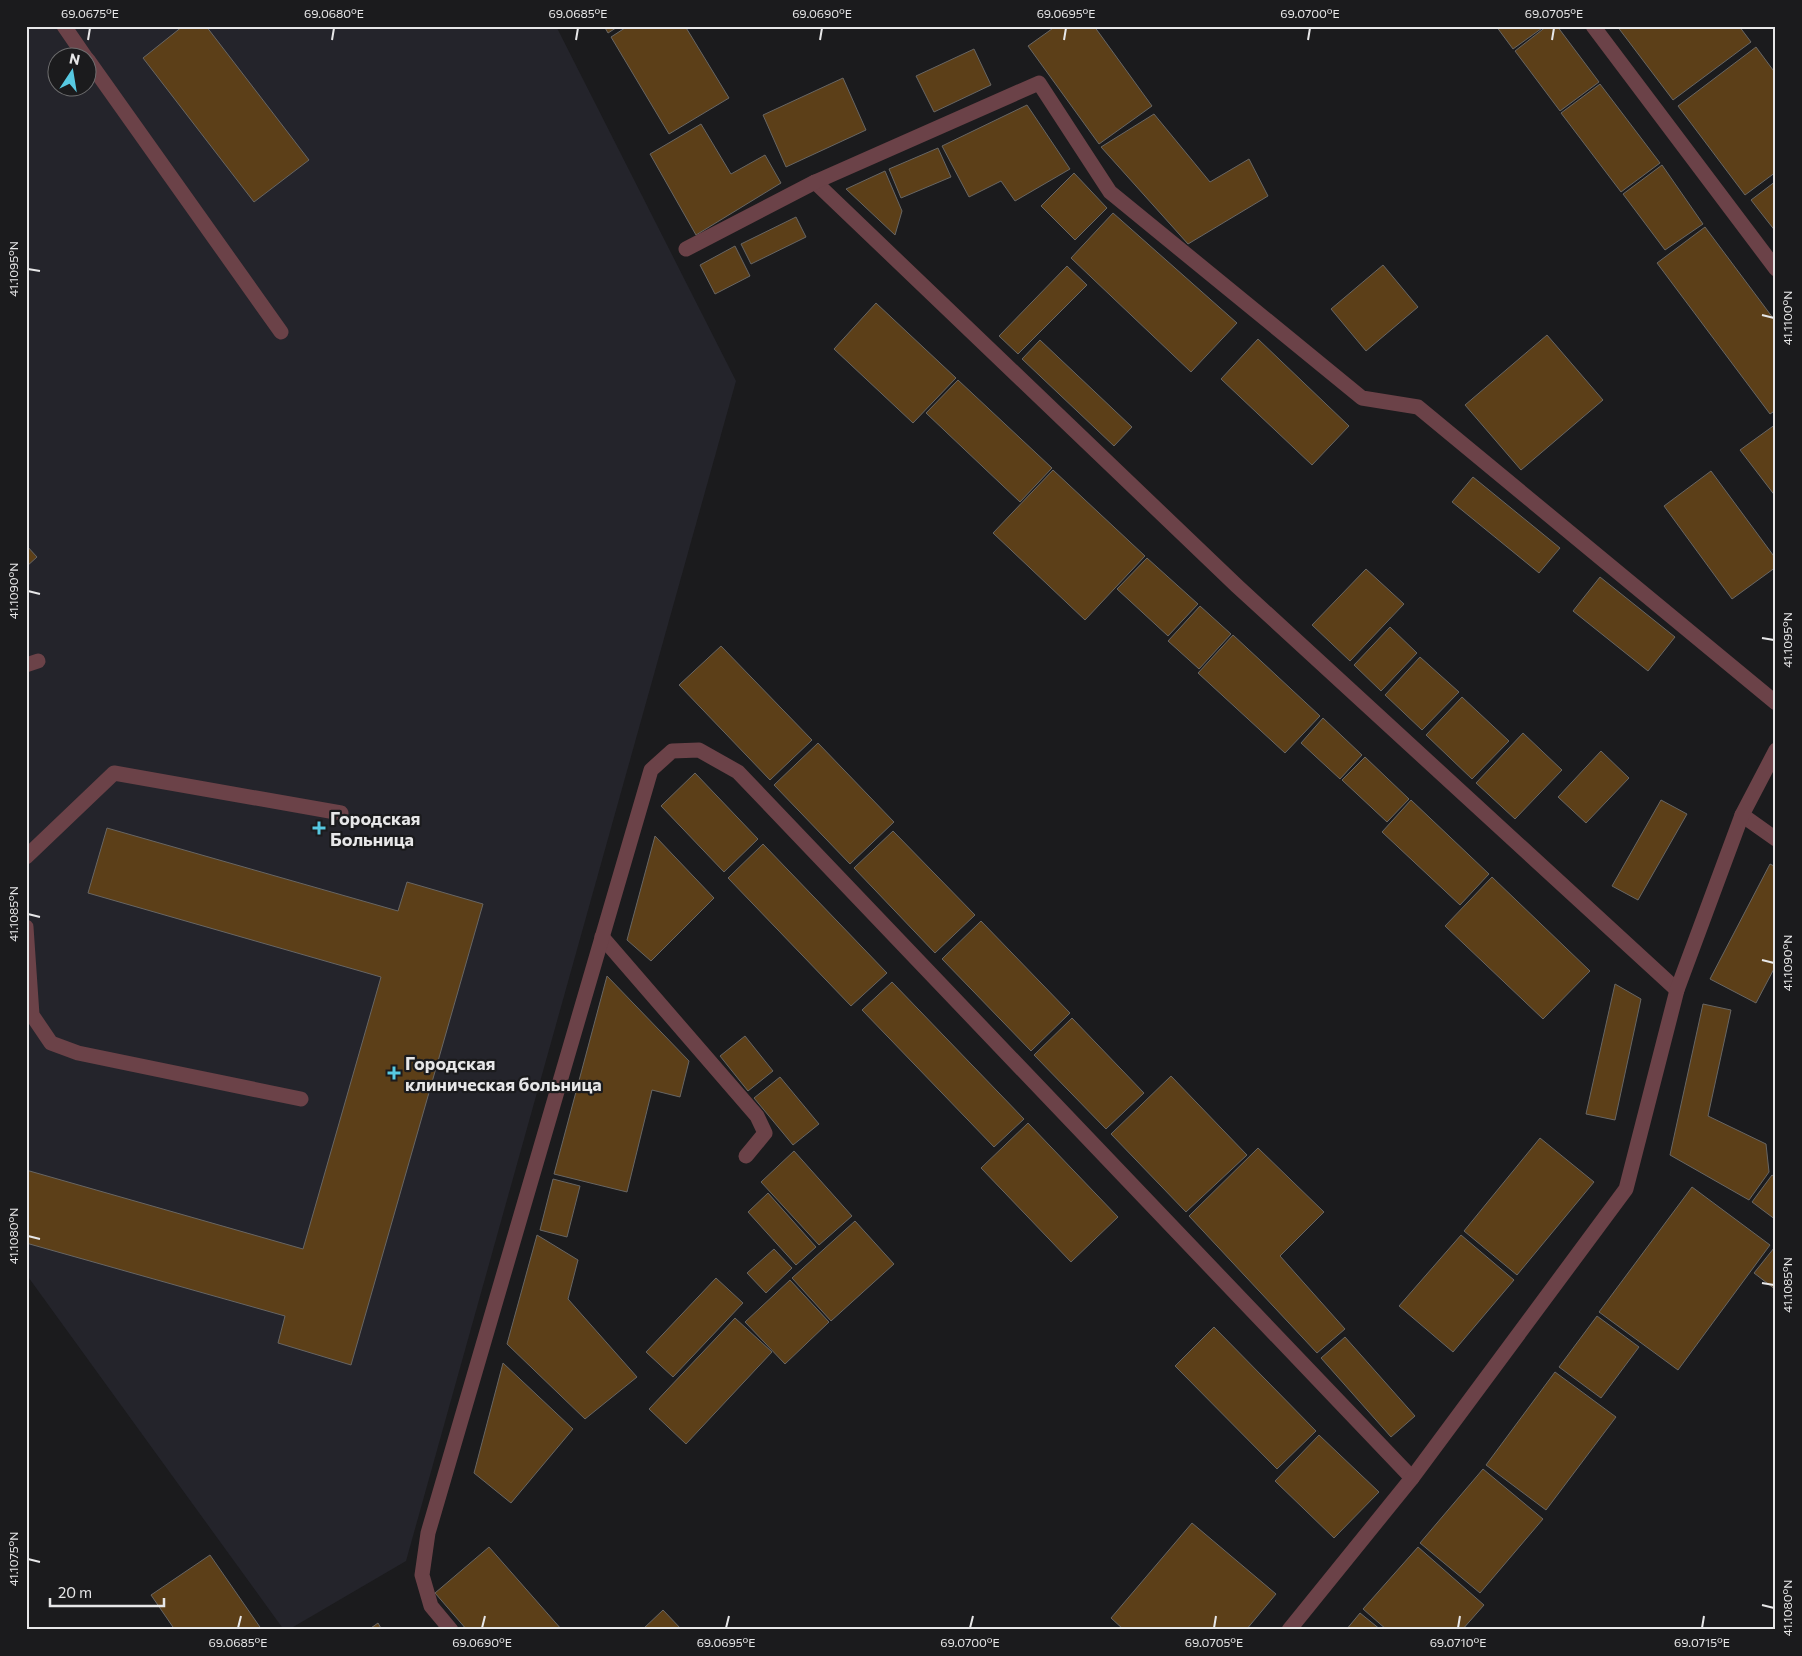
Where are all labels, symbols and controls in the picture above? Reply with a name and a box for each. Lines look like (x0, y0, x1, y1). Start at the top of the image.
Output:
text: 69.0675°E (61, 6, 119, 20)
text: 69.0680°E (304, 6, 364, 20)
text: 69.0685°E (549, 6, 607, 20)
text: 69.0690°E (792, 6, 852, 20)
text: 69.0695°E (1037, 6, 1095, 20)
text: 69.0700°E (1280, 6, 1340, 20)
text: 69.0705°E (1525, 6, 1583, 20)
north arrow (48, 48, 98, 98)
text: N (68, 49, 82, 68)
text: 41.1095°N (6, 241, 20, 297)
text: 41.1100°N (1780, 291, 1794, 345)
text: 41.1090°N (6, 563, 20, 619)
text: 41.1095°N (1780, 612, 1794, 668)
place label: Городская Больница (330, 807, 420, 850)
marker: Городская Больница (312, 821, 326, 835)
text: 41.1085°N (6, 886, 20, 942)
text: 41.1090°N (1780, 935, 1794, 991)
place label: Городская клиническая больница (405, 1052, 602, 1095)
marker: Городская клиническая больница (387, 1066, 401, 1080)
text: 41.1080°N (6, 1208, 20, 1264)
text: 41.1085°N (1780, 1257, 1794, 1313)
text: 41.1075°N (6, 1532, 20, 1586)
scale bar (50, 1576, 164, 1608)
text: 41.1080°N (1780, 1580, 1794, 1636)
text: 20 m (58, 1583, 92, 1601)
text: 69.0685°E (209, 1635, 267, 1649)
text: 69.0690°E (452, 1635, 512, 1649)
text: 69.0695°E (697, 1635, 755, 1649)
text: 69.0700°E (940, 1635, 1000, 1649)
text: 69.0705°E (1185, 1635, 1243, 1649)
text: 69.0710°E (1430, 1635, 1486, 1649)
text: 69.0715°E (1674, 1635, 1730, 1649)

